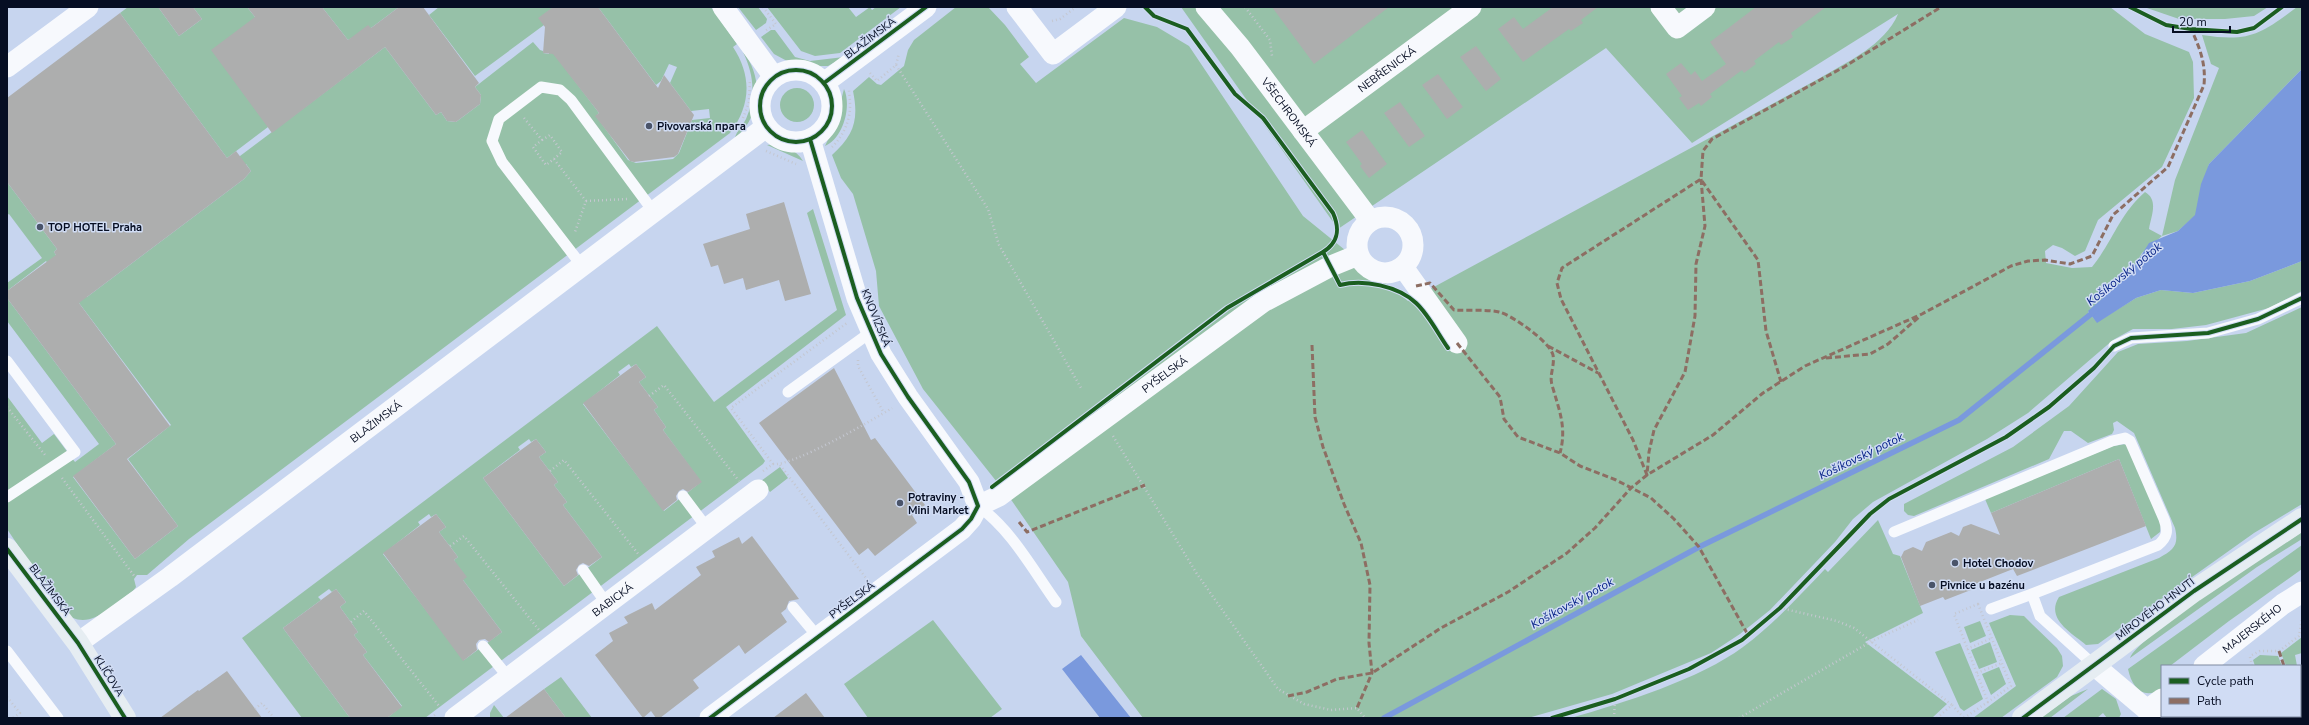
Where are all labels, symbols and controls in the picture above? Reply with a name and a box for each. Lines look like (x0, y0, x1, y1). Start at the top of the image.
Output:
scale bar (2173, 8, 2230, 34)
street label: BLAŽIMSKÁ (840, 13, 899, 62)
text: 20 m (2179, 14, 2207, 30)
street label: NEBŘENICKÁ (1355, 42, 1419, 96)
street label: VŠECHROMSKÁ (1257, 74, 1321, 150)
place label: Pivovarská прага (657, 119, 746, 134)
marker: Pivovarská прага (644, 121, 654, 131)
place label: TOP HOTEL Praha (48, 220, 142, 235)
marker: TOP HOTEL Praha (35, 222, 45, 232)
water label: Košíkovský potok (2083, 238, 2166, 309)
street label: KNOVÍZSKÁ (858, 286, 895, 349)
street label: PYŠELSKÁ (1139, 352, 1191, 396)
street label: BLAŽIMSKÁ (347, 396, 405, 446)
water label: Košíkovský potok (1816, 428, 1907, 483)
place label: Potraviny - Mini Market (908, 490, 969, 518)
marker: Potraviny - Mini Market (895, 498, 905, 508)
place label: Hotel Chodov (1963, 556, 2033, 571)
marker: Hotel Chodov (1950, 558, 1960, 568)
street label: BLAŽIMSKÁ (26, 560, 75, 619)
water label: Košíkovský potok (1528, 573, 1617, 632)
street label: MÍROVÉHO HNUTÍ (2112, 573, 2199, 644)
street label: PYŠELSKÁ (826, 577, 878, 622)
street label: BABICKÁ (589, 578, 636, 620)
place label: Pivnice u bazénu (1940, 578, 2025, 593)
marker: Pivnice u bazénu (1927, 580, 1937, 590)
street label: MAJERSKÉHO (2219, 600, 2285, 656)
street label: KLÍČOVA (90, 652, 128, 700)
legend (2161, 665, 2301, 717)
text: Cycle path (2197, 673, 2254, 689)
text: Path (2197, 693, 2222, 709)

